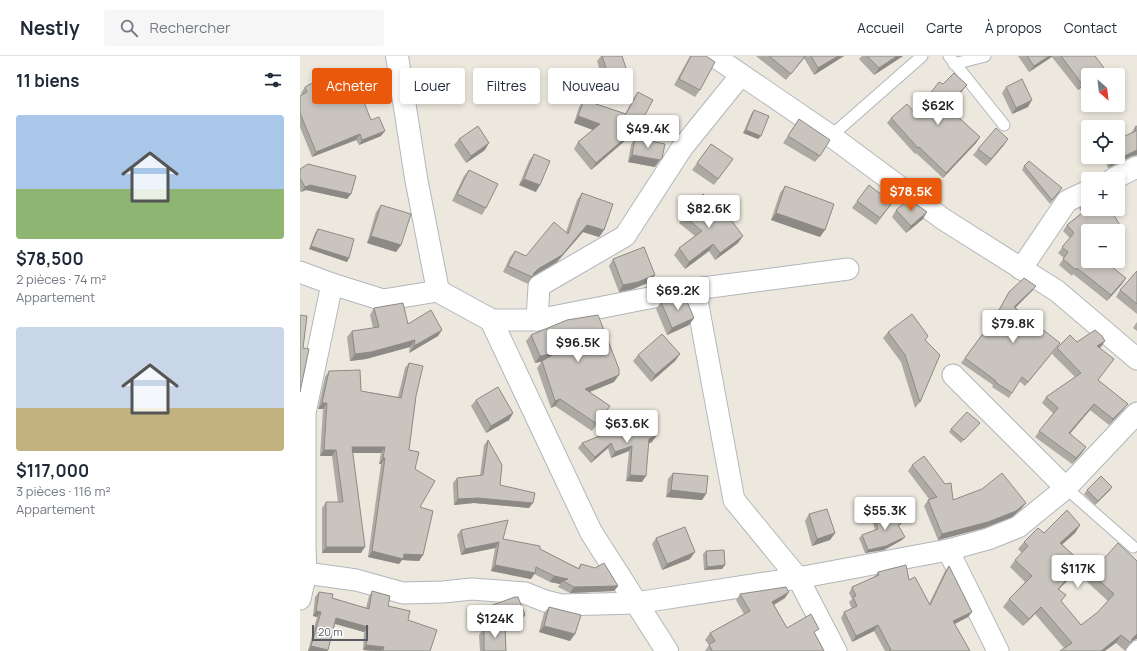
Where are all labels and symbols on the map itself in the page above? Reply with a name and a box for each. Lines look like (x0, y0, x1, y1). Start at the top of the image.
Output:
north arrow (1081, 68, 1125, 112)
pin: $62K (914, 92, 962, 126)
pin: $49.4K (615, 115, 681, 149)
pin: $78.5K (878, 178, 944, 212)
pin: $82.6K (676, 195, 742, 229)
pin: $69.2K (645, 277, 711, 311)
pin: $79.8K (980, 310, 1046, 344)
pin: $96.5K (545, 329, 611, 363)
pin: $63.6K (594, 410, 660, 444)
pin: $55.3K (852, 497, 918, 531)
pin: $117K (1050, 555, 1106, 589)
pin: $124K (467, 605, 523, 639)
scale bar (312, 623, 368, 642)

